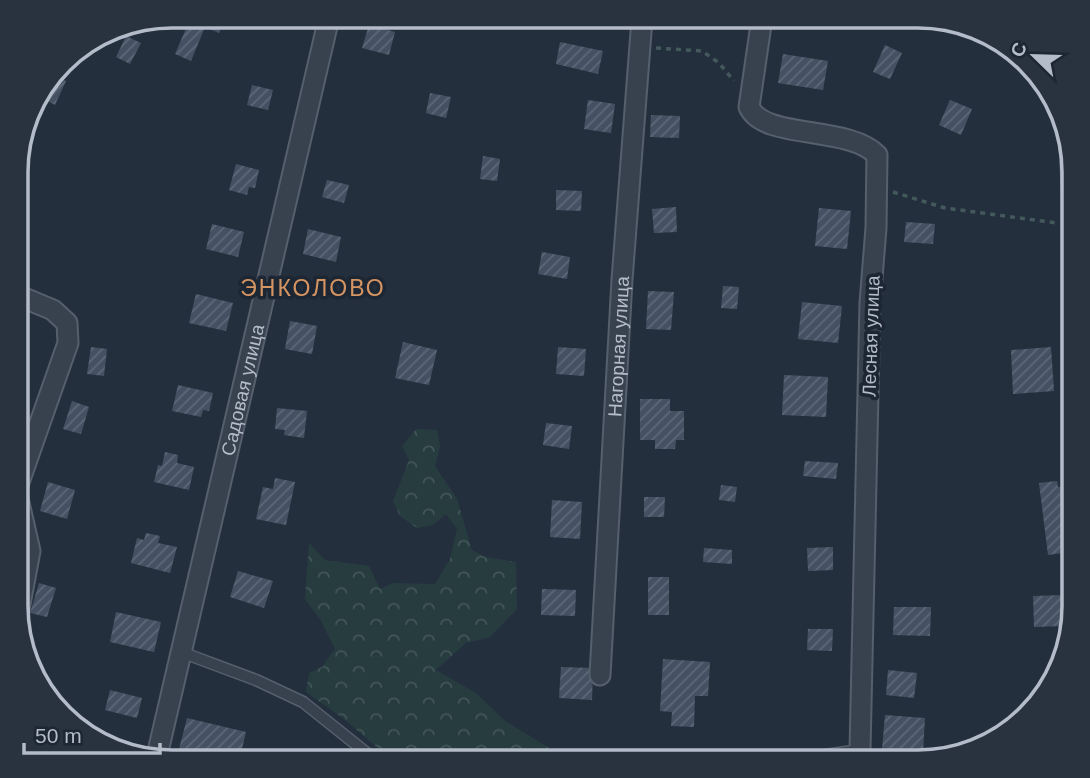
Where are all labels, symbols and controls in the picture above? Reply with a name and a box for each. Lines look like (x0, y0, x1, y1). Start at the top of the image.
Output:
north arrow (999, 21, 1069, 91)
text: С (1006, 39, 1031, 60)
district label: ЭНКОЛОВО (240, 275, 386, 301)
street label: Нагорная улица (604, 275, 633, 417)
street label: Лесная улица (858, 275, 884, 397)
street label: Садовая улица (217, 322, 268, 458)
scale bar (24, 712, 161, 756)
text: 50 m (35, 724, 82, 747)

